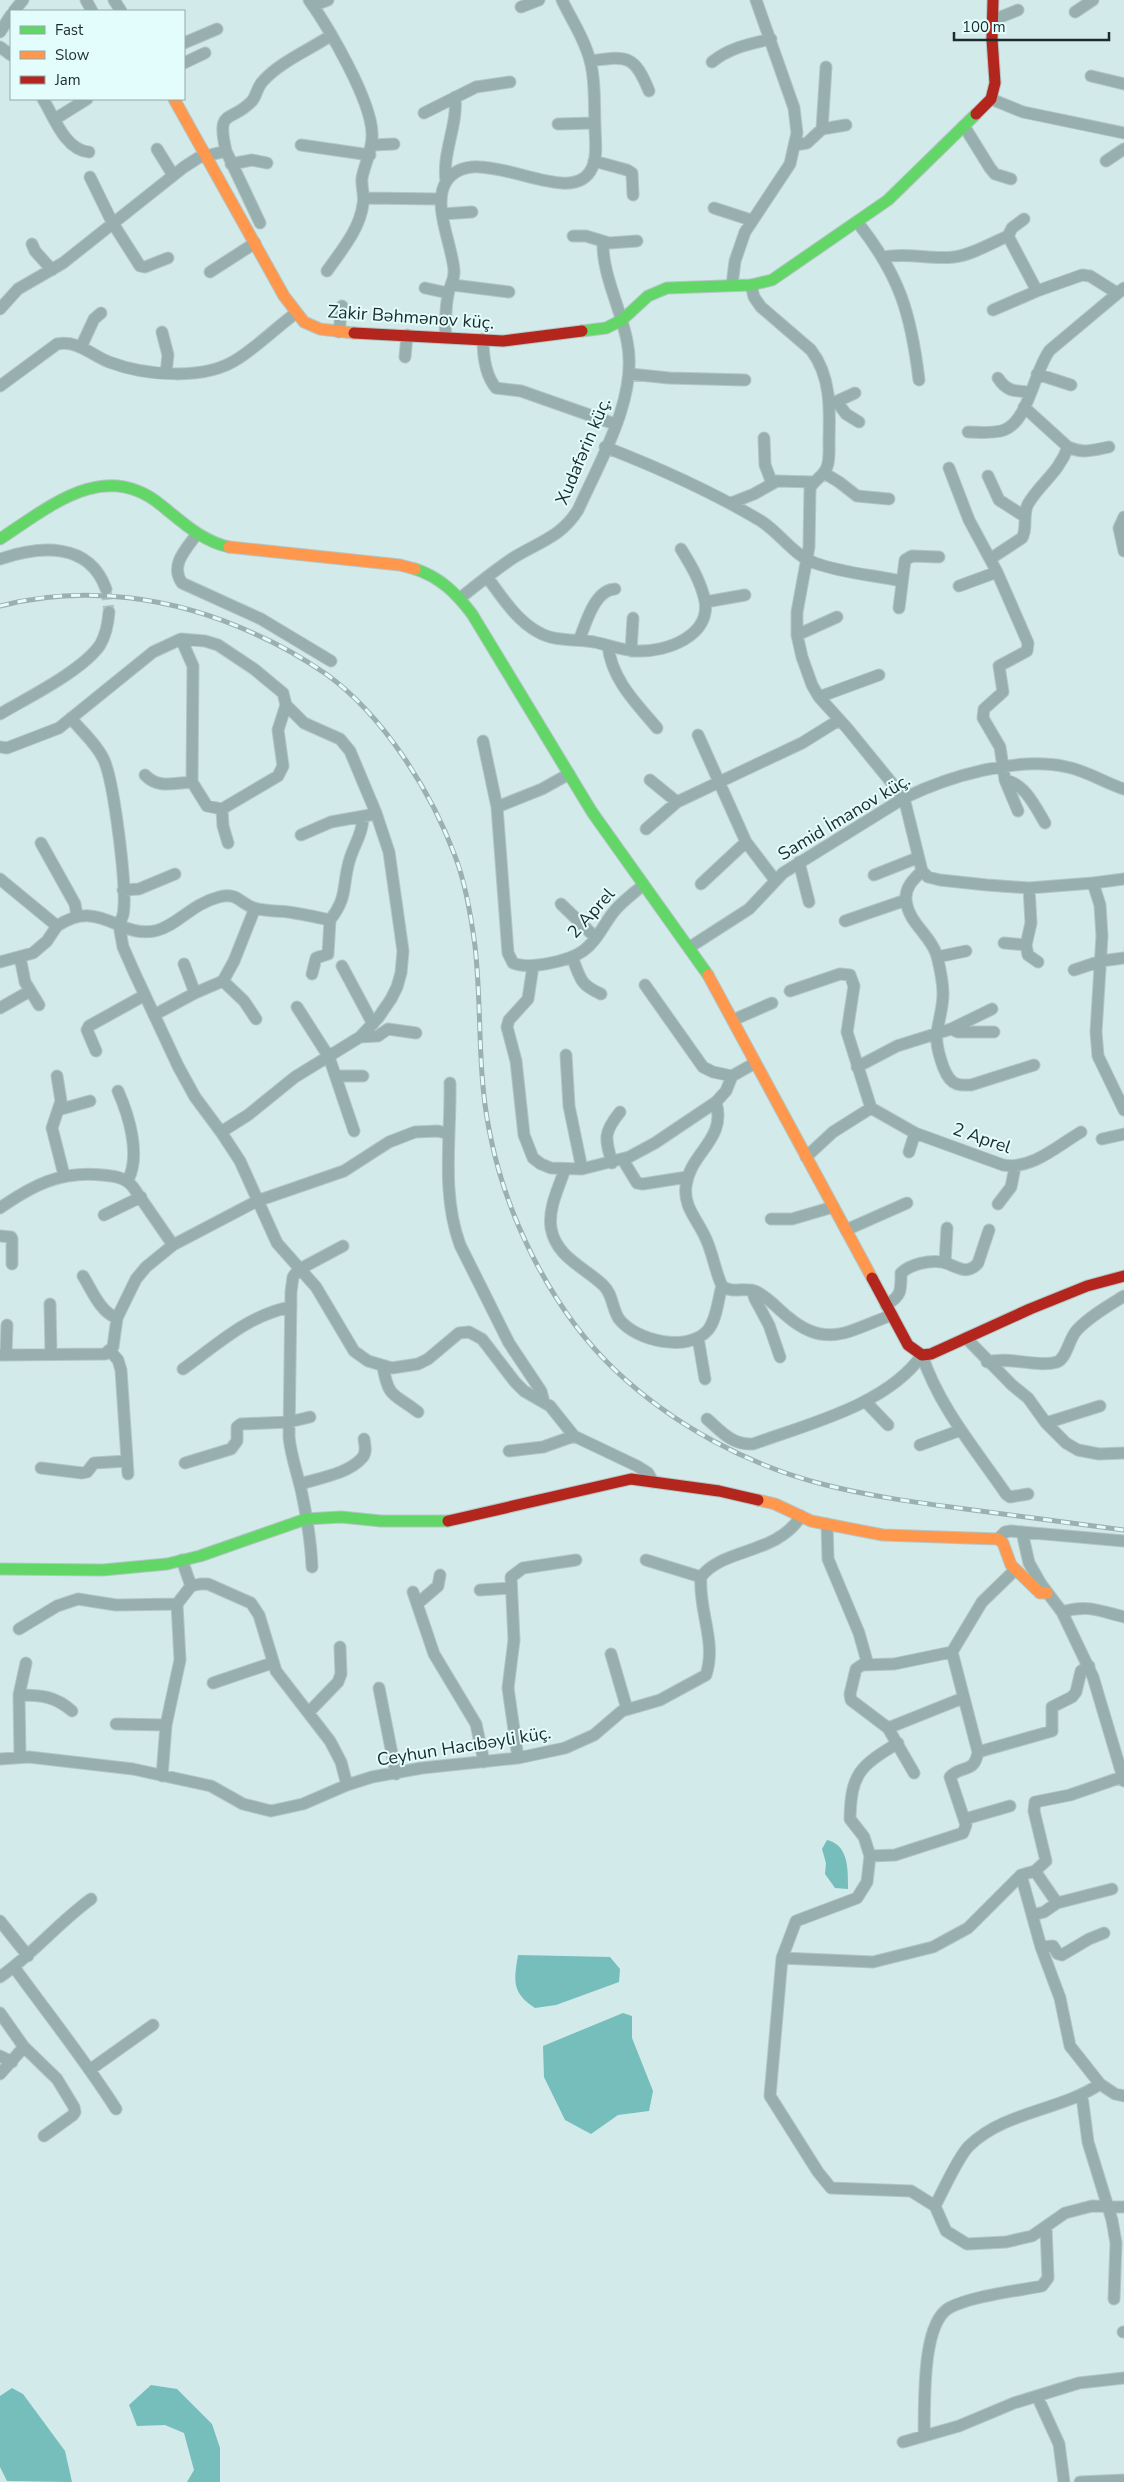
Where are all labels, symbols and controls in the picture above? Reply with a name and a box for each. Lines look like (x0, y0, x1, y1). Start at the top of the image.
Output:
legend (10, 10, 185, 100)
scale bar (954, 10, 1109, 42)
text: 100 m (962, 17, 1006, 37)
text: Fast (55, 20, 84, 40)
text: Slow (55, 45, 90, 65)
text: Jam (54, 70, 81, 90)
street label: Zakir Bəhmənov küç. (327, 299, 495, 335)
street label: Xudafərin küç. (550, 394, 616, 508)
street label: Samid İmanov küç. (773, 768, 915, 866)
street label: 2 Aprel (562, 882, 621, 943)
street label: 2 Aprel (950, 1117, 1015, 1159)
street label: Ceyhun Hacıbəyli küç. (375, 1720, 553, 1772)

